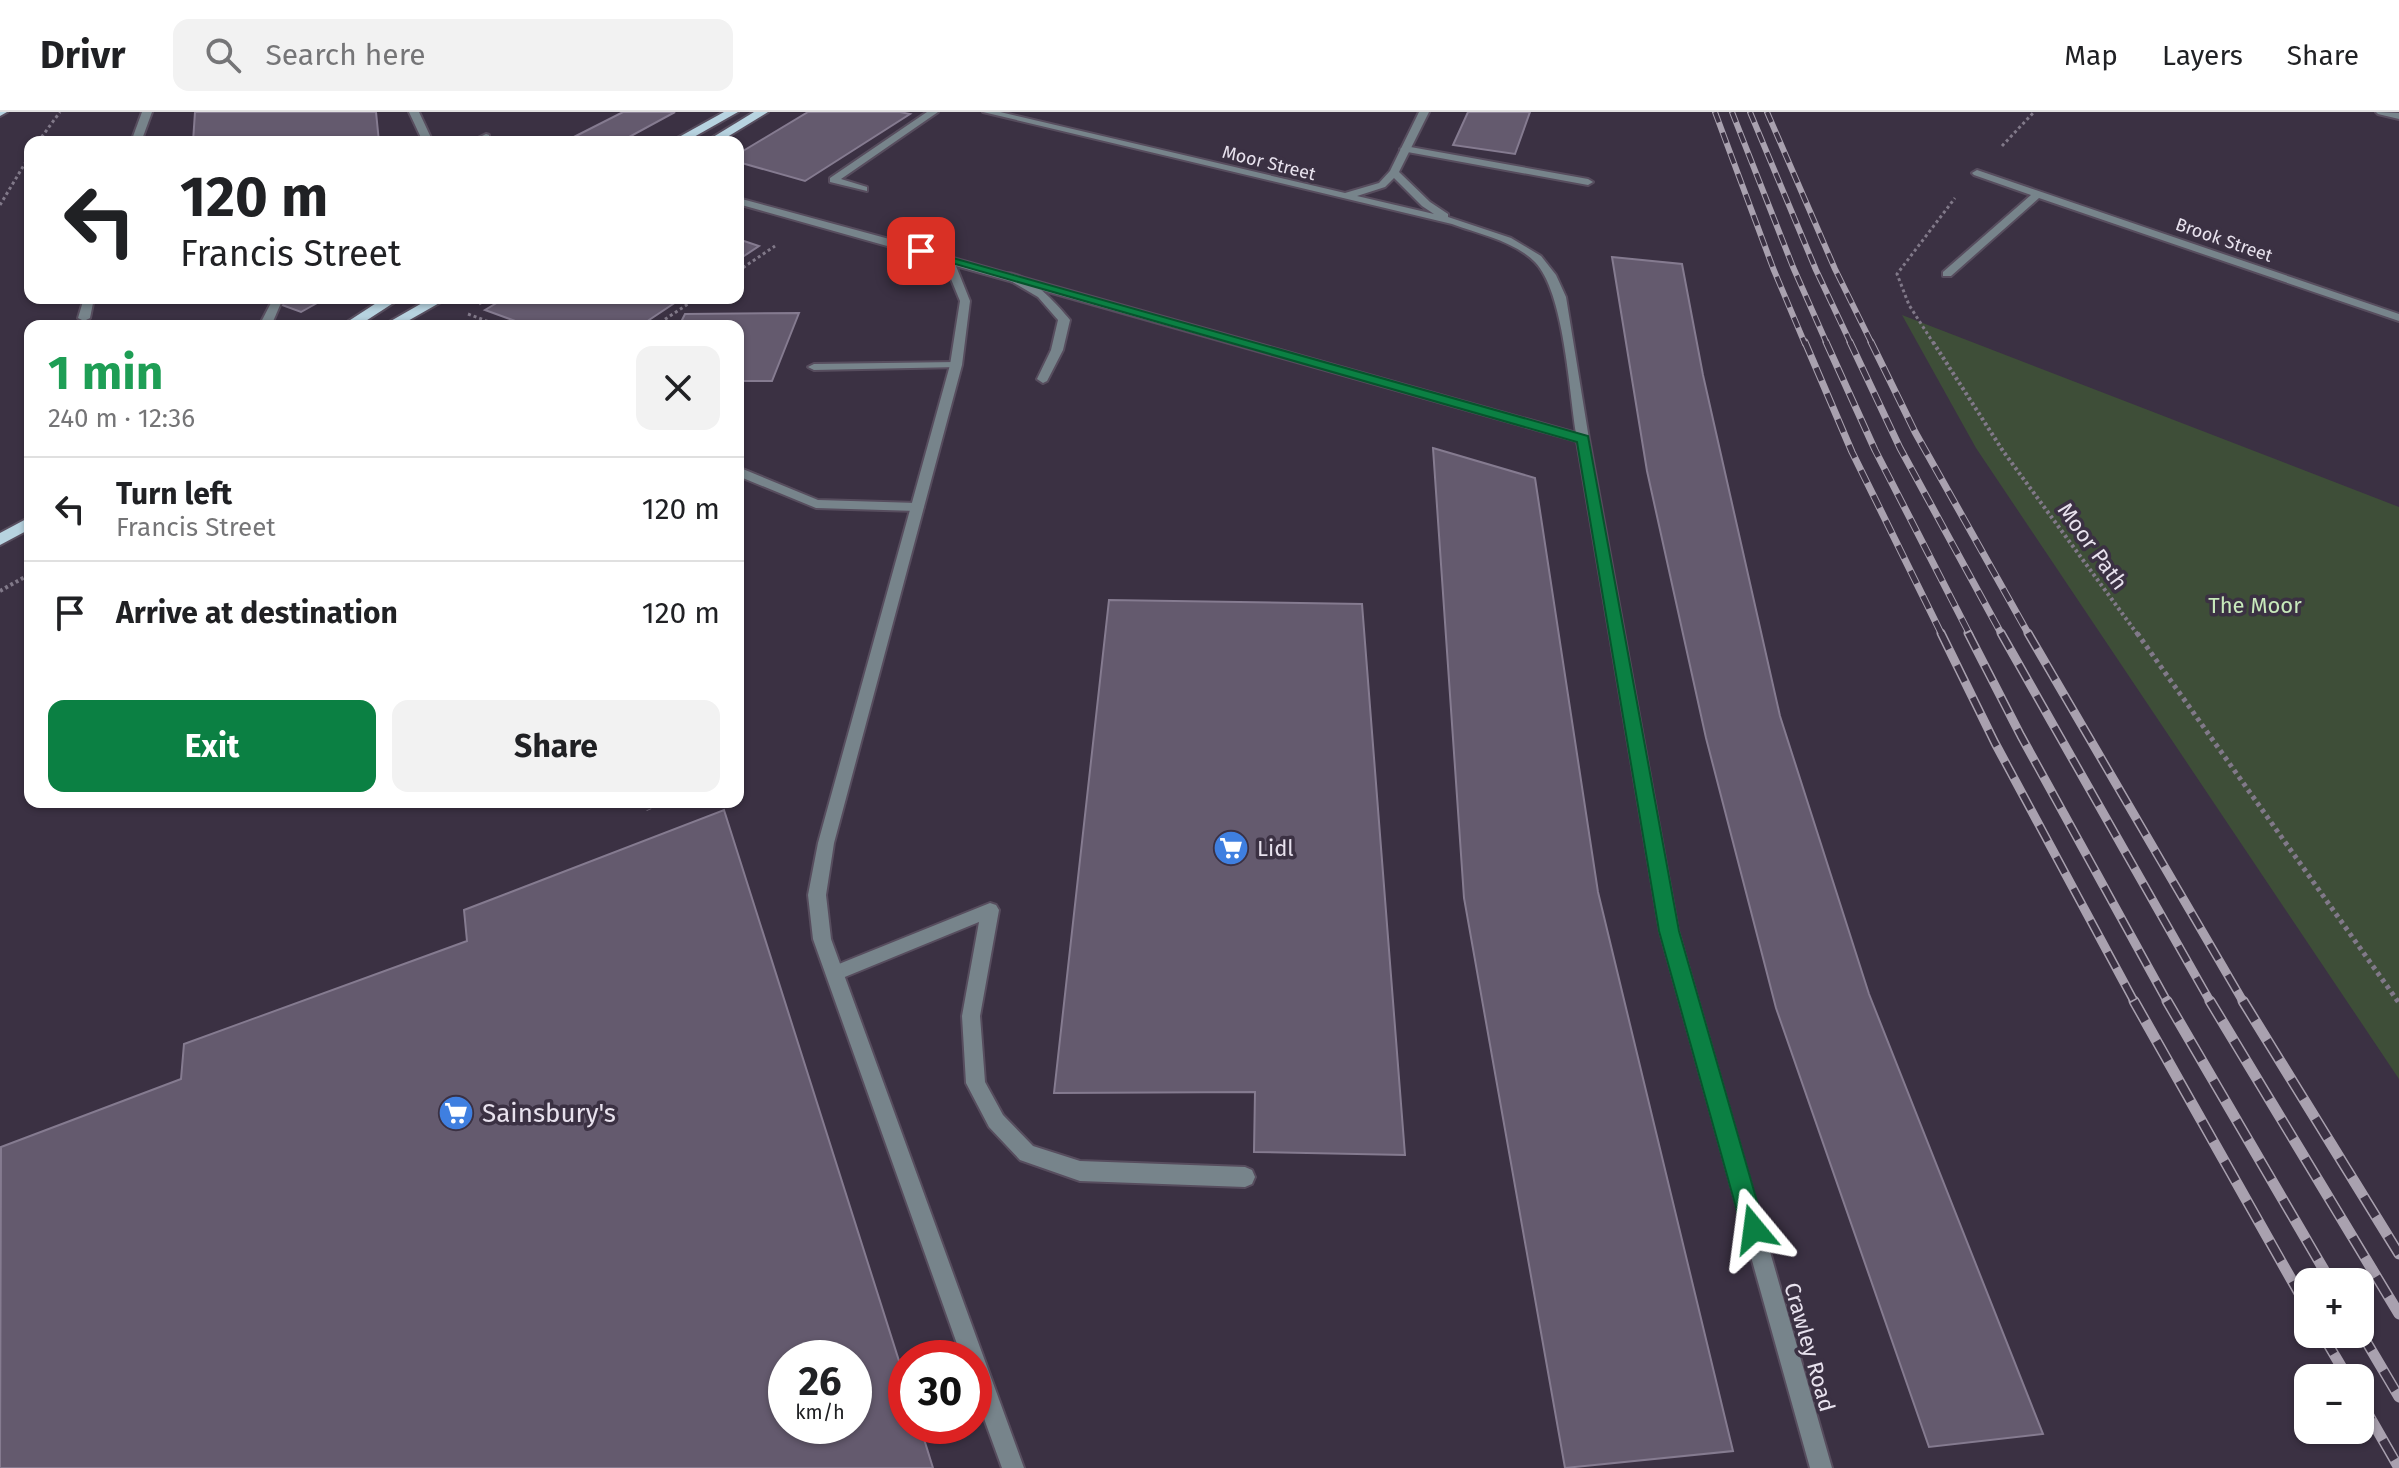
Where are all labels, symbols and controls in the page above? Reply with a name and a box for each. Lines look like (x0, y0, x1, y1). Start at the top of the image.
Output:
search box (173, 19, 733, 91)
text: Drivr (40, 32, 125, 78)
icon: search (201, 33, 245, 77)
text: Search here (265, 37, 426, 73)
text: Map (2064, 39, 2118, 72)
text: Layers (2162, 39, 2243, 72)
text: Share (2287, 39, 2359, 72)
street label: Moor Street (1220, 141, 1319, 185)
text: 120 m (180, 164, 328, 231)
icon: left (48, 168, 152, 272)
street label: Brook Street (2173, 213, 2276, 267)
pin (887, 217, 955, 285)
icon: arrive (899, 229, 943, 273)
text: Francis Street (180, 232, 401, 276)
text: 1 min (48, 344, 163, 402)
button: close (636, 346, 720, 430)
text: 240 m · 12:36 (48, 403, 195, 434)
text: Turn left (116, 476, 232, 512)
icon: left (48, 487, 92, 531)
text: 120 m (642, 491, 720, 527)
street label: Moor Path (2052, 497, 2133, 595)
text: Francis Street (116, 512, 276, 543)
icon: arrive (48, 591, 92, 635)
park label: The Moor (2208, 592, 2302, 619)
text: Arrive at destination (116, 595, 398, 631)
text: 120 m (642, 595, 720, 631)
button: Exit (48, 700, 376, 792)
button: Share (392, 700, 720, 792)
supermarket icon: Lidl (1212, 829, 1250, 867)
place label: Lidl (1257, 835, 1294, 862)
supermarket icon: Sainsbury's (437, 1094, 475, 1132)
place label: Sainsbury's (482, 1098, 616, 1129)
position arrow (1712, 1187, 1796, 1271)
map controls (2294, 1268, 2374, 1444)
button: + (2294, 1268, 2374, 1348)
street label: Crawley Road (1778, 1280, 1841, 1415)
speed limit sign: 30 (888, 1340, 992, 1444)
text: 26 (798, 1358, 842, 1406)
button: − (2294, 1364, 2374, 1444)
text: km/h (795, 1400, 845, 1424)

